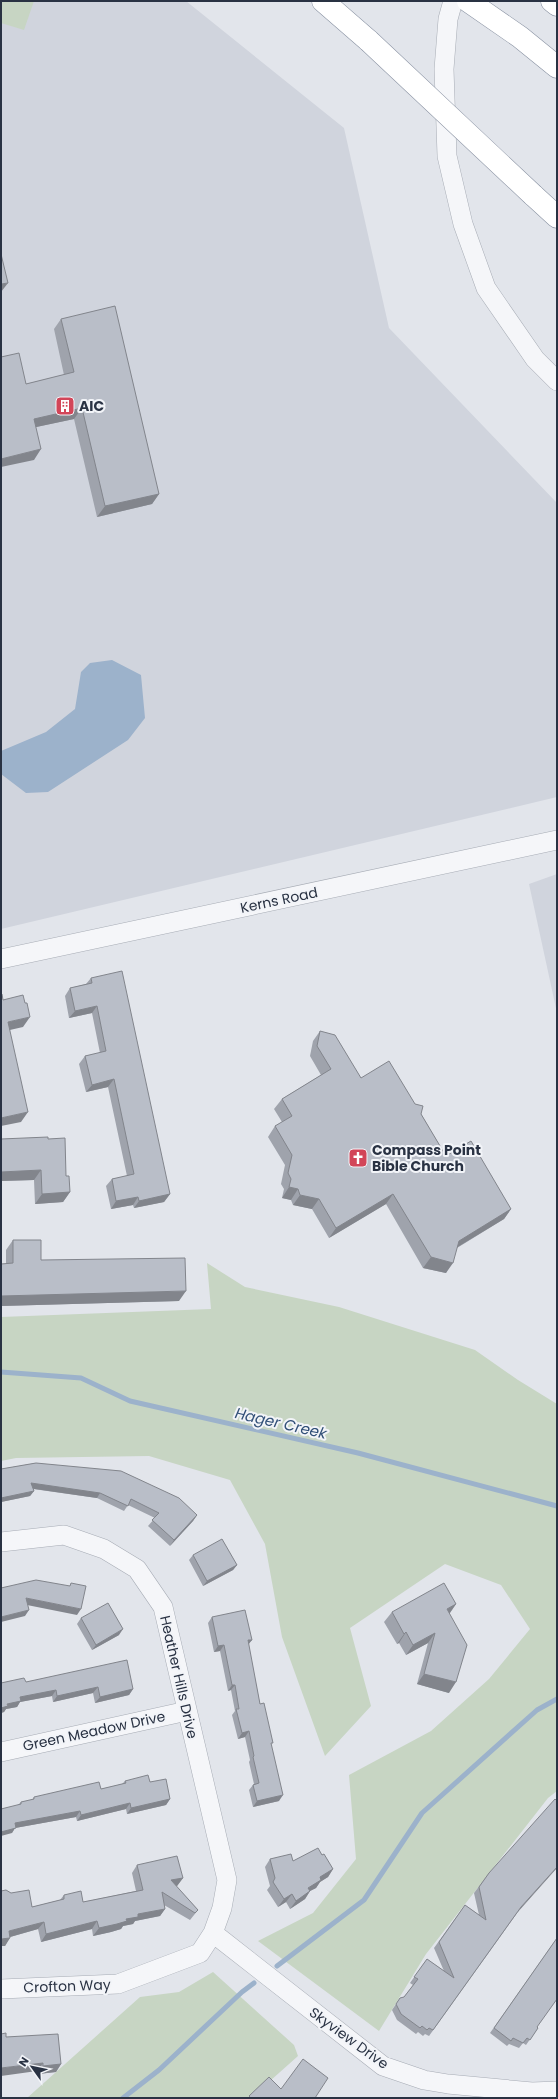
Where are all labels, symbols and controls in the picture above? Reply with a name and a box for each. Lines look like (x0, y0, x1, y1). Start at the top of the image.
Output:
building icon: AIC (54, 395, 76, 417)
place label: AIC (79, 396, 104, 416)
street label: Kerns Road (238, 882, 320, 918)
place label: Compass Point Bible Church (372, 1140, 481, 1176)
church icon: Compass Point Bible Church (347, 1147, 369, 1169)
water label: Hager Creek (233, 1402, 330, 1444)
street label: Heather Hills Drive (155, 1614, 203, 1741)
street label: Green Meadow Drive (21, 1706, 167, 1756)
street label: Crofton Way (23, 1974, 111, 1998)
street label: Skyview Drive (305, 2002, 393, 2074)
north arrow (12, 2047, 52, 2087)
text: N (15, 2054, 33, 2069)

